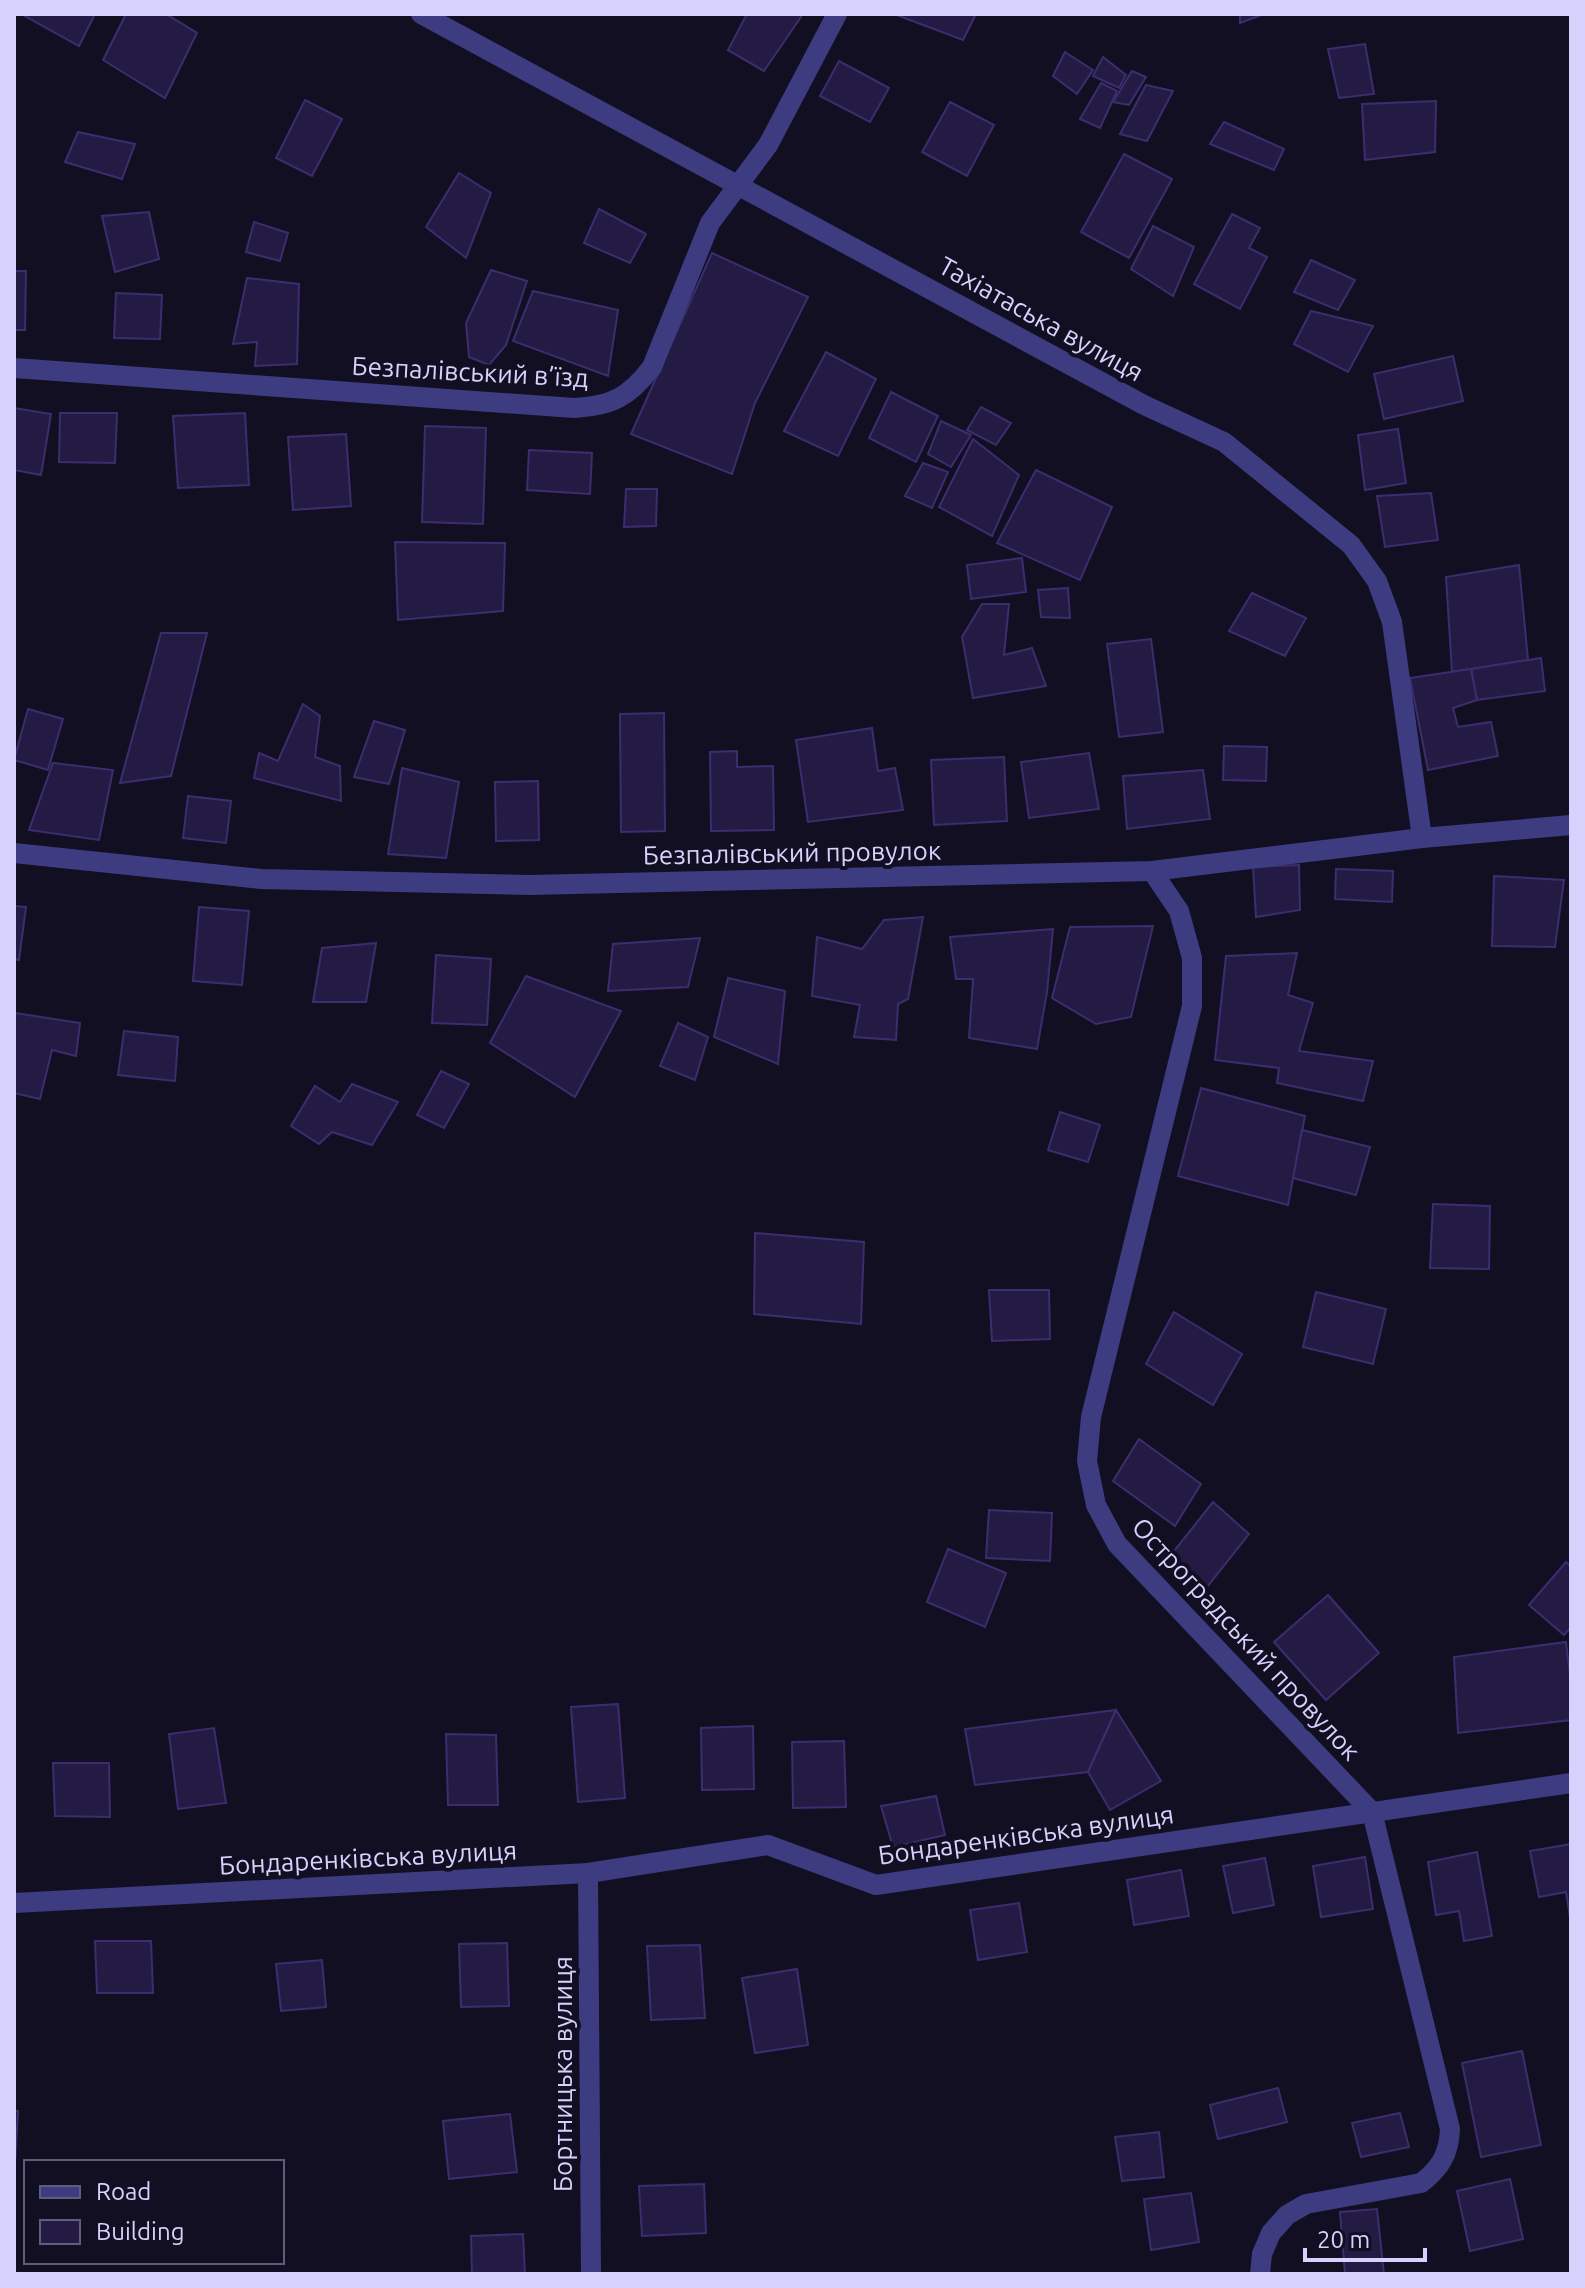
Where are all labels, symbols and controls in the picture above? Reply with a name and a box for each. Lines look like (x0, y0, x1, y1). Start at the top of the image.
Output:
street label: Тахіатаська вулиця (934, 250, 1148, 387)
street label: Безпалівський в’їзд (351, 351, 589, 392)
street label: Безпалівський провулок (643, 835, 941, 870)
street label: Остроградський провулок (1127, 1512, 1366, 1766)
street label: Бондаренківська вулиця (876, 1799, 1176, 1870)
street label: Бондаренківська вулиця (218, 1835, 518, 1880)
street label: Бортницька вулиця (548, 1956, 577, 2192)
legend (24, 2160, 284, 2264)
text: Road (96, 2178, 151, 2205)
scale bar (1305, 2212, 1425, 2262)
text: Building (96, 2218, 184, 2245)
text: 20 m (1317, 2226, 1370, 2253)

